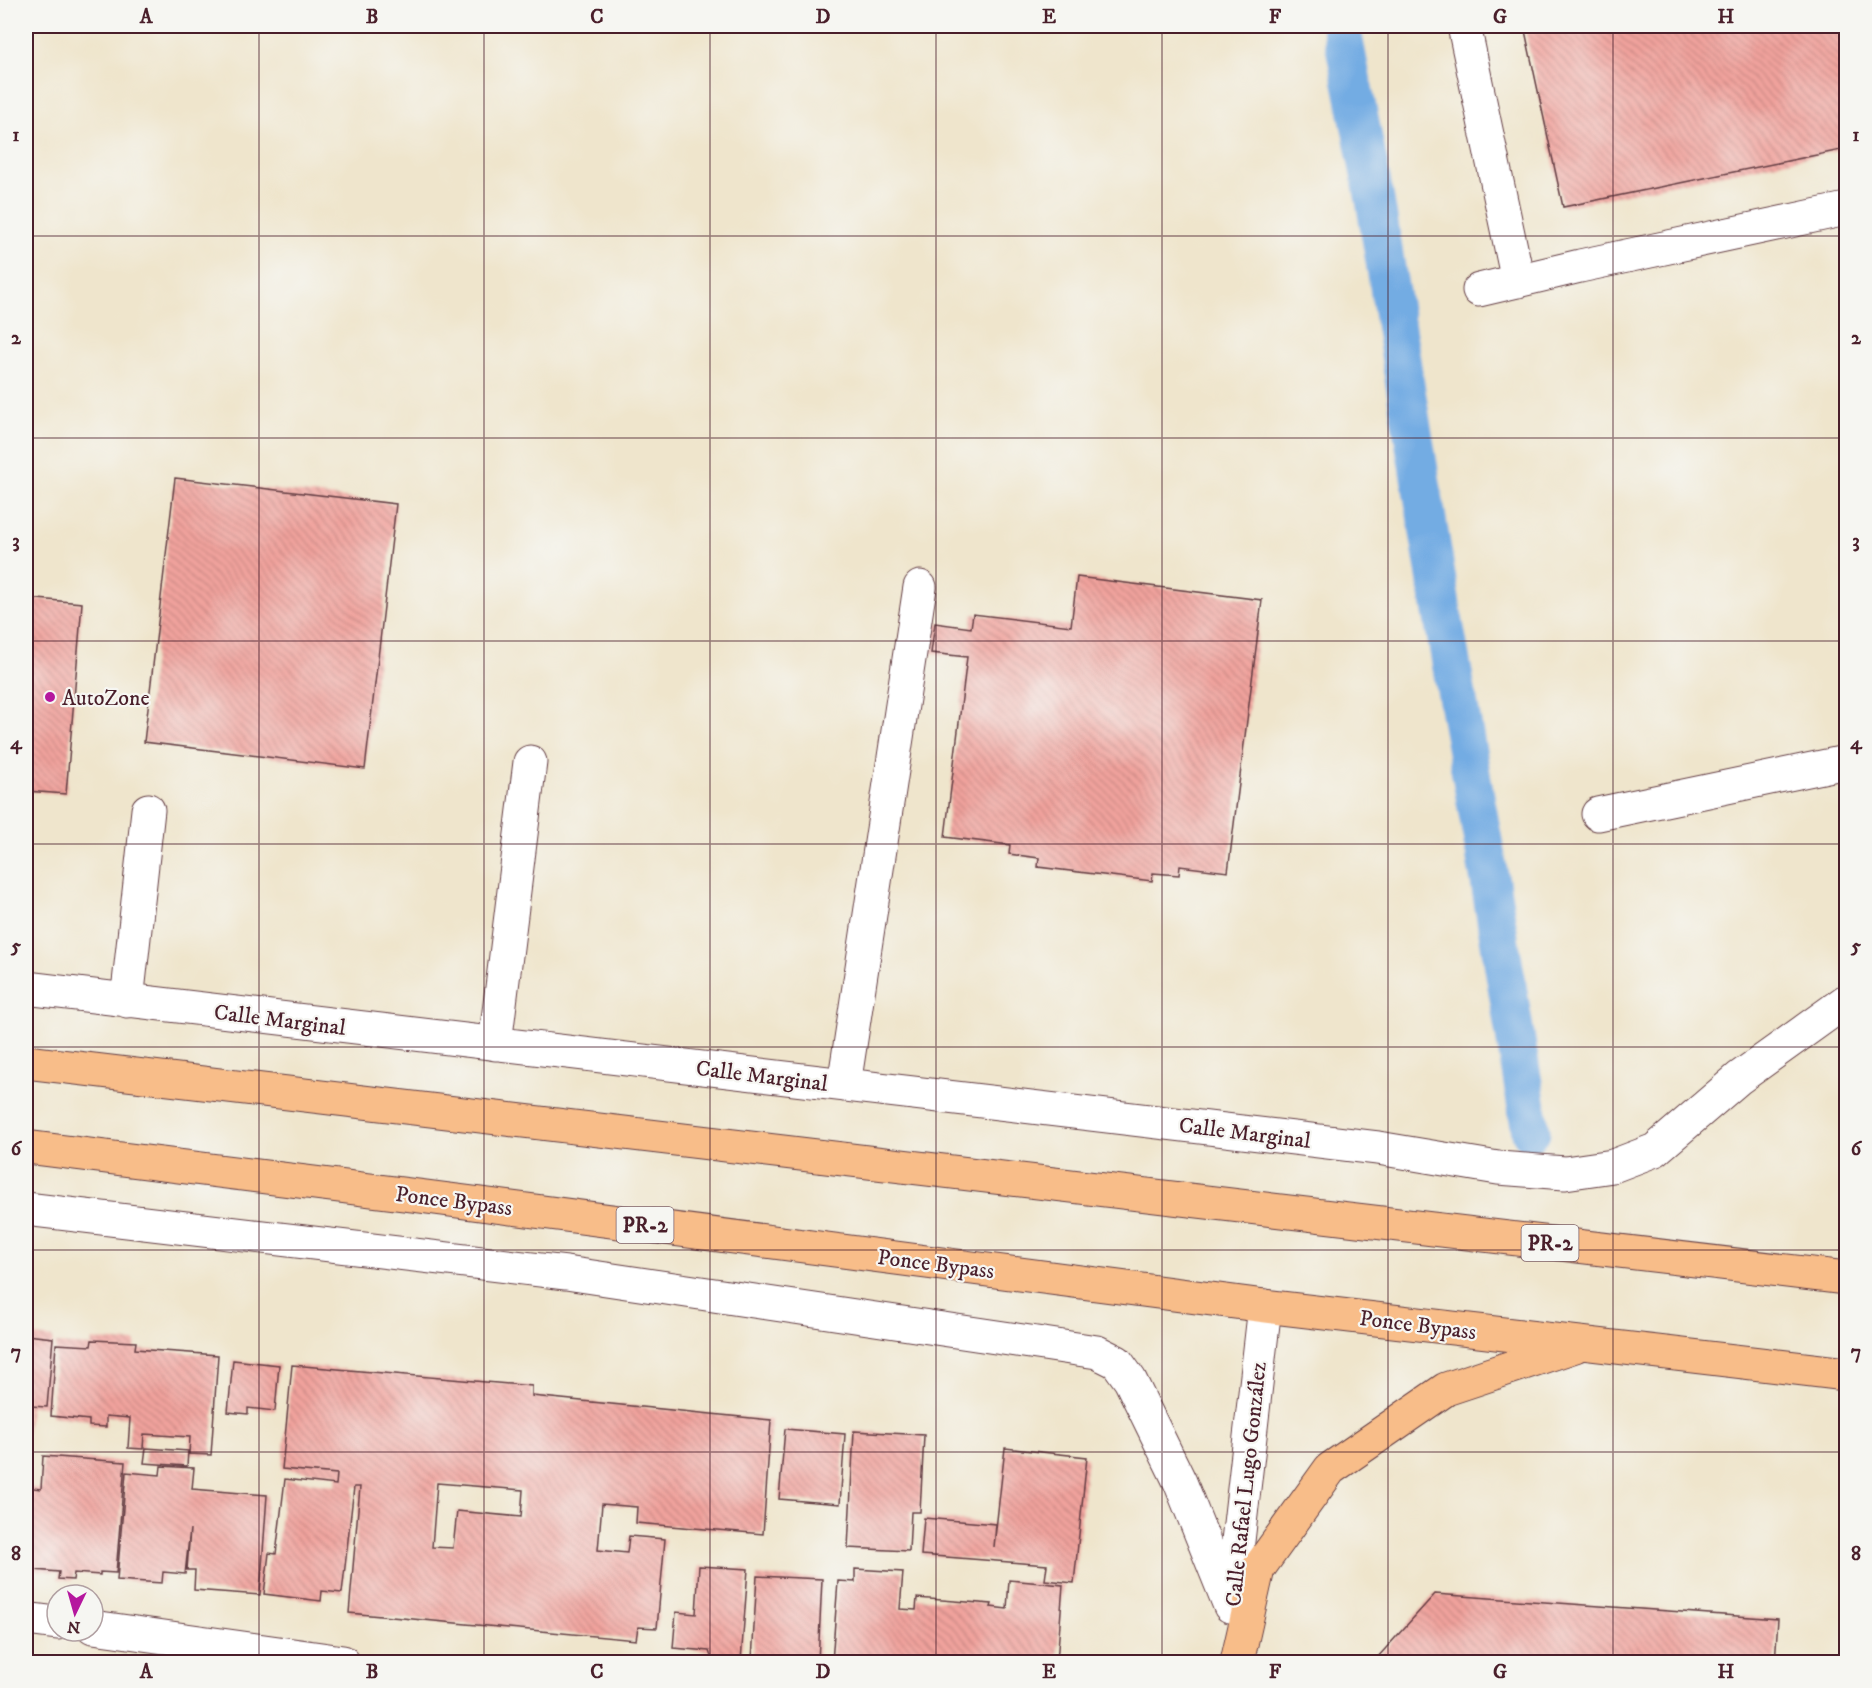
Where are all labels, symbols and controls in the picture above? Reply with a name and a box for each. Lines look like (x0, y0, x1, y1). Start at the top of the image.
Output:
text: A (139, 5, 154, 30)
text: B (366, 5, 378, 30)
text: C (590, 5, 604, 30)
text: D (816, 5, 831, 30)
text: E (1042, 5, 1056, 30)
text: F (1269, 5, 1282, 30)
text: G (1493, 5, 1507, 30)
text: H (1718, 5, 1735, 30)
text: 1 (12, 123, 20, 148)
text: 1 (1852, 123, 1860, 148)
text: 2 (11, 326, 22, 351)
text: 2 (1851, 326, 1862, 351)
text: 3 (12, 529, 20, 554)
text: 3 (1852, 529, 1860, 554)
place label: AutoZone (62, 685, 150, 712)
marker: AutoZone (43, 690, 57, 704)
text: 4 (10, 731, 23, 756)
text: 4 (1850, 731, 1863, 756)
text: 5 (10, 934, 21, 959)
text: 5 (1850, 934, 1861, 959)
street label: Calle Marginal (212, 999, 348, 1042)
street label: Calle Marginal (694, 1055, 830, 1098)
street label: Calle Marginal (1177, 1112, 1313, 1155)
text: 6 (11, 1137, 23, 1162)
text: 6 (1851, 1137, 1863, 1162)
street label: Ponce Bypass (394, 1181, 514, 1222)
road number: PR-2 (616, 1207, 674, 1243)
road number: PR-2 (1522, 1225, 1578, 1261)
street label: Ponce Bypass (876, 1244, 996, 1285)
street label: Ponce Bypass (1358, 1305, 1478, 1346)
text: 7 (11, 1340, 21, 1365)
text: 7 (1851, 1340, 1861, 1365)
street label: Calle Rafael Lugo González (1220, 1360, 1273, 1608)
text: 8 (11, 1542, 21, 1567)
text: 8 (1851, 1542, 1861, 1567)
north arrow (45, 1583, 105, 1643)
text: N (66, 1616, 81, 1637)
text: A (139, 1660, 154, 1685)
text: B (366, 1660, 378, 1685)
text: C (590, 1660, 604, 1685)
text: D (816, 1660, 831, 1685)
text: E (1042, 1660, 1056, 1685)
text: F (1269, 1660, 1282, 1685)
text: G (1493, 1660, 1507, 1685)
text: H (1718, 1660, 1735, 1685)

